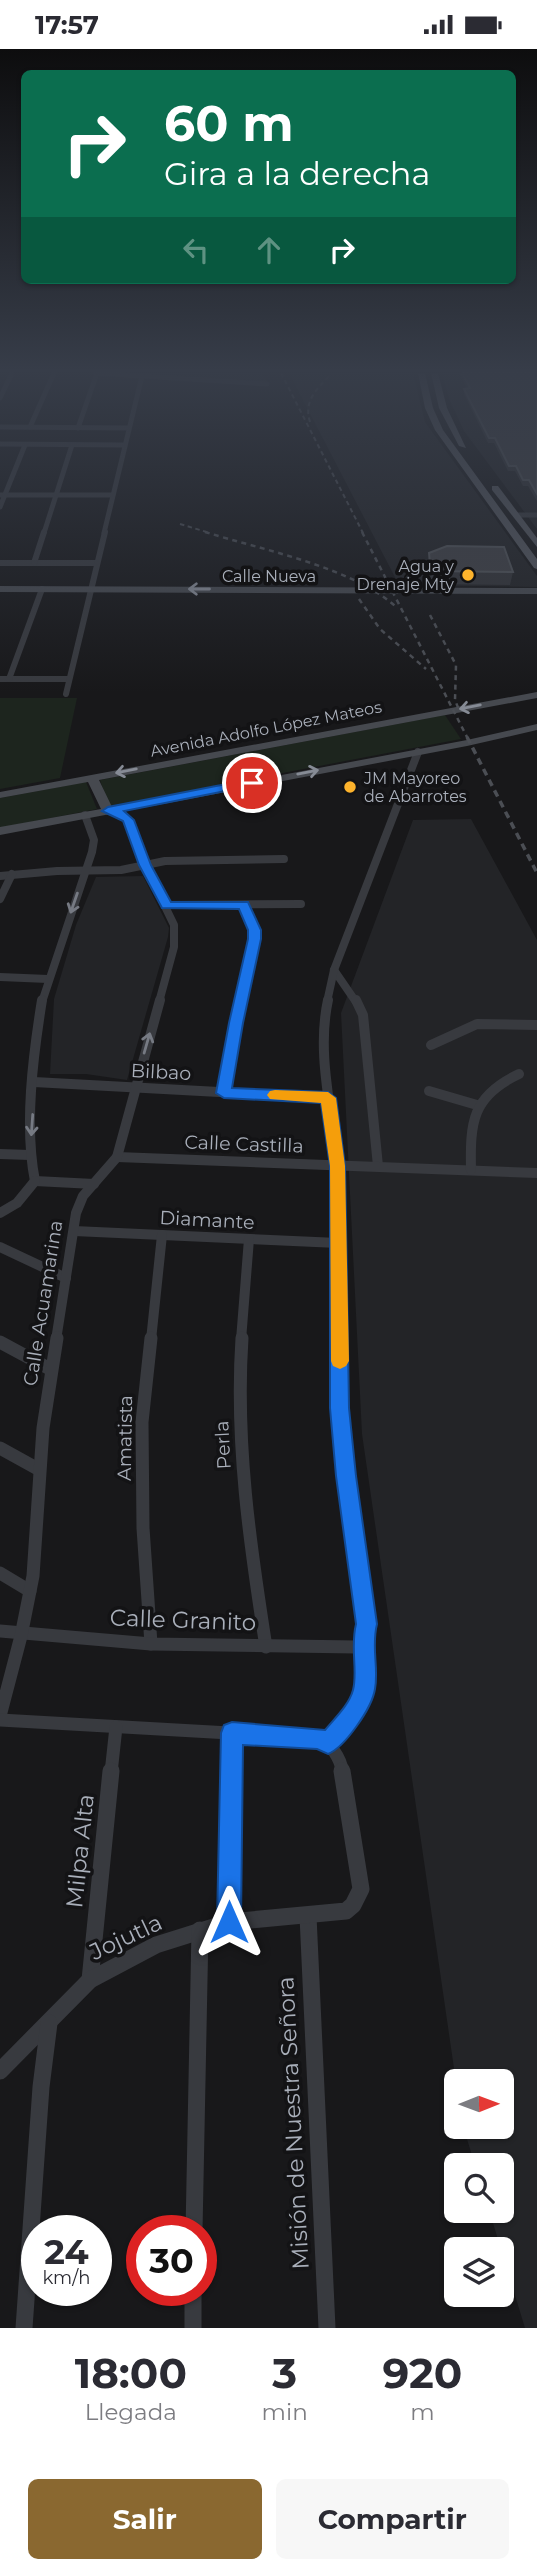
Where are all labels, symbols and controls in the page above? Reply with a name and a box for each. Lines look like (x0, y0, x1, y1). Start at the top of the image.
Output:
text: 17:57 (35, 9, 99, 41)
text: 60 m (164, 94, 294, 153)
icon: right (49, 98, 140, 189)
text: Gira a la derecha (164, 154, 430, 193)
icon: left (177, 231, 215, 269)
icon: ahead (250, 231, 288, 269)
icon: right (323, 231, 361, 269)
place label: Agua y Drenaje Mty (357, 557, 454, 594)
street label: Calle Nueva (222, 567, 316, 586)
marker: Agua y Drenaje Mty (460, 567, 476, 583)
one-way arrow (188, 582, 211, 596)
street label: Avenida Adolfo López Mateos (149, 697, 384, 761)
one-way arrow (459, 701, 482, 715)
pin (222, 753, 282, 813)
icon: arrive (233, 764, 271, 802)
one-way arrow (115, 765, 138, 779)
one-way arrow (296, 765, 319, 779)
place label: JM Mayoreo de Abarrotes (363, 769, 467, 806)
marker: JM Mayoreo de Abarrotes (342, 779, 358, 795)
one-way arrow (67, 892, 80, 914)
one-way arrow (141, 1033, 154, 1055)
street label: Bilbao (130, 1059, 192, 1085)
one-way arrow (25, 1113, 38, 1135)
street label: Calle Castilla (184, 1130, 304, 1158)
street label: Diamante (159, 1206, 255, 1234)
street label: Calle Acuamarina (19, 1219, 67, 1387)
street label: Amatista (113, 1395, 137, 1481)
street label: Perla (210, 1420, 236, 1470)
street label: Calle Granito (109, 1603, 257, 1637)
street label: Milpa Alta (60, 1793, 100, 1909)
position arrow (192, 1885, 266, 1959)
street label: Jojutla (84, 1908, 167, 1966)
street label: Misión de Nuestra Señora (271, 1976, 315, 2270)
north arrow (444, 2069, 514, 2139)
map controls (444, 2069, 514, 2307)
button: search (444, 2153, 514, 2223)
speed limit sign: 30 (126, 2215, 217, 2306)
text: 24 (44, 2230, 89, 2273)
button: layers (444, 2237, 514, 2307)
text: km/h (42, 2267, 91, 2289)
text: 18:00 (75, 2347, 187, 2399)
text: 3 (272, 2347, 297, 2399)
text: 920 (382, 2347, 462, 2399)
text: Llegada (85, 2398, 177, 2426)
text: min (262, 2398, 308, 2426)
text: m (410, 2398, 435, 2426)
button: Salir (28, 2479, 262, 2559)
button: Compartir (276, 2479, 509, 2559)

